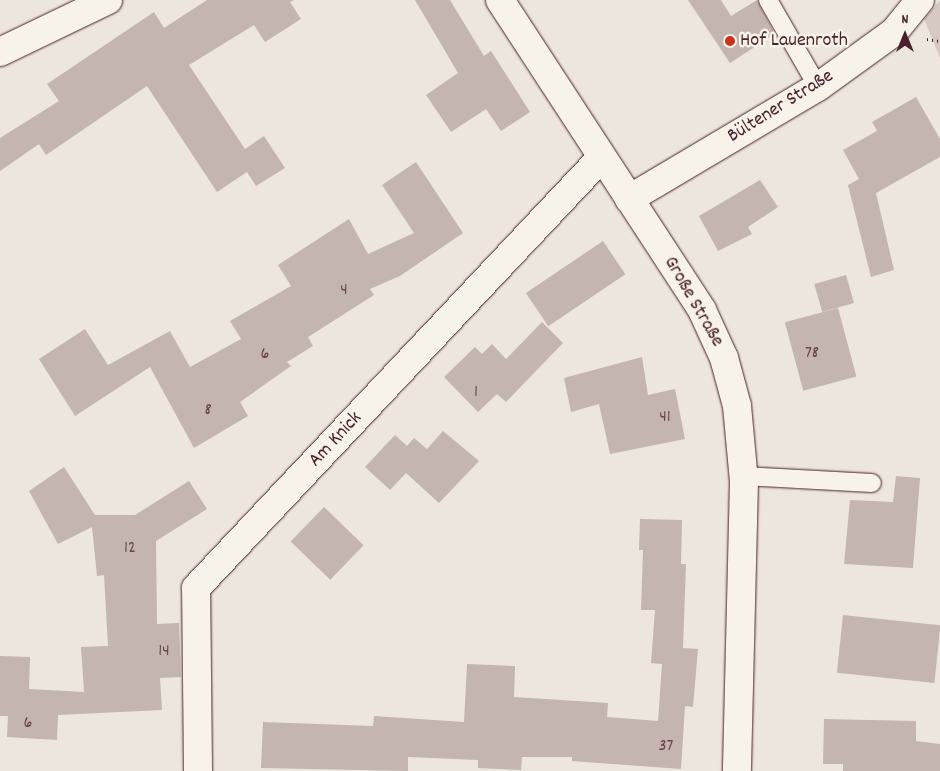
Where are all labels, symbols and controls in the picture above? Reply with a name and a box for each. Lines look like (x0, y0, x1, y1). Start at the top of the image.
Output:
north arrow (880, 10, 930, 60)
text: N (902, 10, 908, 30)
place label: Hof Lauenroth (740, 29, 848, 53)
marker: Hof Lauenroth (724, 35, 736, 47)
street label: Bültener Straße (724, 65, 838, 149)
street label: Große Straße (657, 252, 729, 352)
house number: 4 (340, 280, 348, 302)
house number: 78 (805, 343, 819, 365)
house number: 6 (261, 344, 269, 366)
house number: 1 (474, 382, 478, 404)
house number: 8 (204, 400, 212, 422)
street label: Am Knick (304, 407, 368, 473)
house number: 41 (659, 407, 671, 429)
house number: 12 (124, 538, 136, 560)
house number: 14 (158, 641, 170, 663)
house number: 6 (24, 713, 32, 735)
house number: 37 (659, 736, 673, 758)

